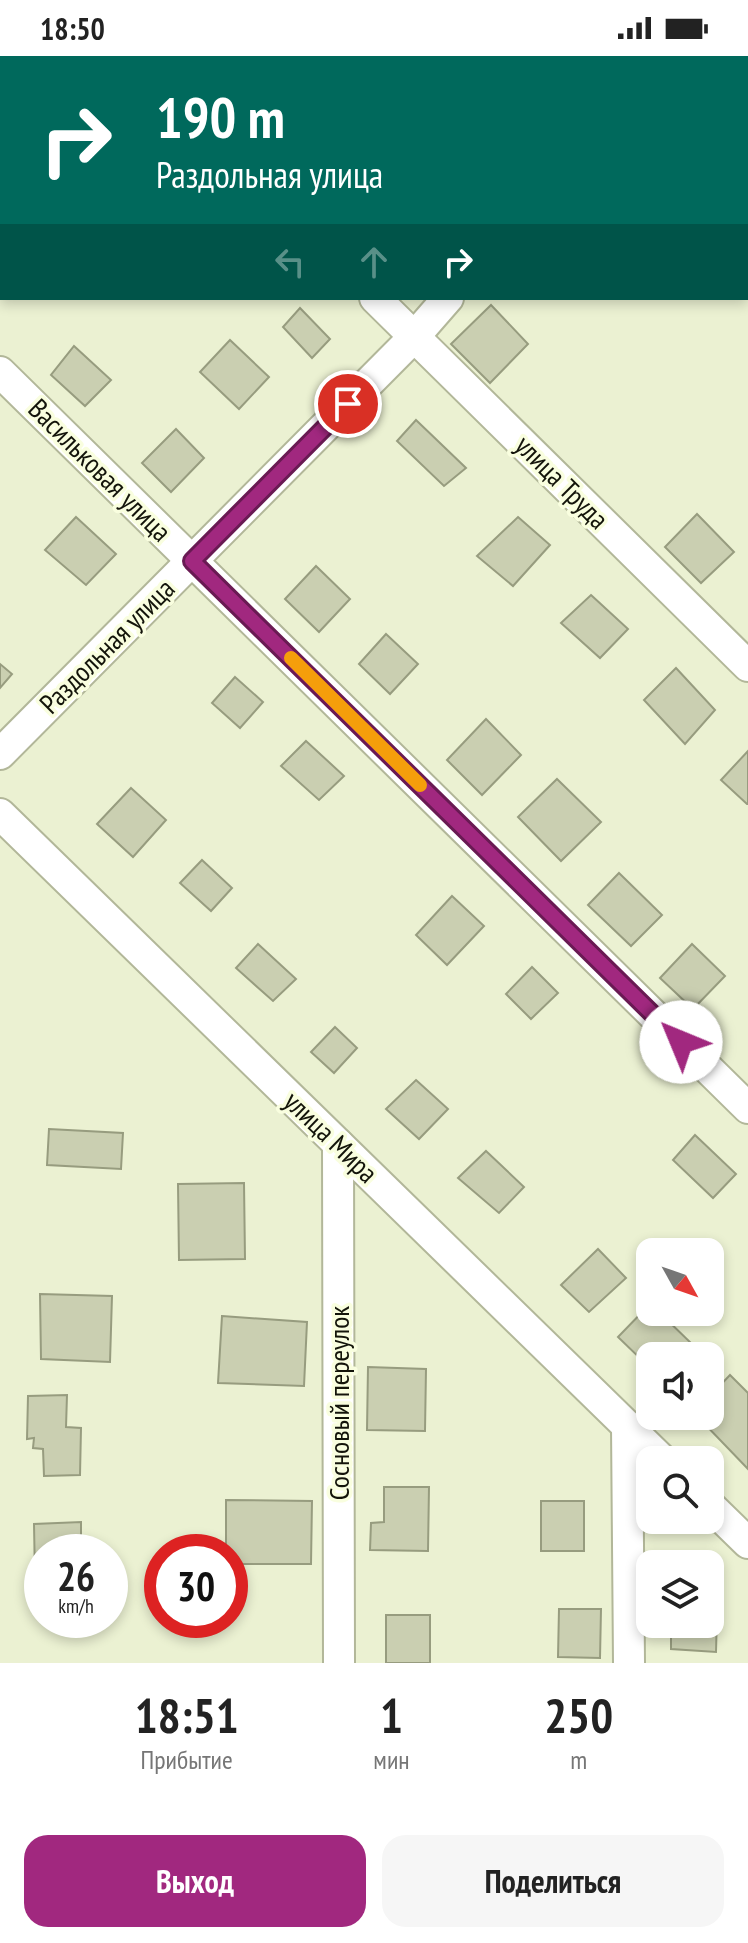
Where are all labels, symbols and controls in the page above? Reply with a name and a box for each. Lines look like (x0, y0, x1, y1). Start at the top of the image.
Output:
text: 18:50 (40, 9, 105, 48)
text: 190 m (156, 81, 285, 153)
icon: right (24, 88, 128, 192)
text: Раздольная улица (156, 151, 383, 198)
icon: left (268, 240, 312, 284)
icon: ahead (352, 240, 396, 284)
icon: right (436, 240, 480, 284)
pin (314, 370, 382, 438)
icon: arrive (326, 382, 370, 426)
street label: Васильковая улица (21, 390, 180, 549)
street label: улица Труда (507, 427, 617, 537)
street label: Раздольная улица (31, 570, 182, 721)
position arrow (639, 1000, 723, 1084)
street label: улица Мира (276, 1083, 386, 1191)
north arrow (636, 1238, 724, 1326)
map controls (636, 1238, 724, 1638)
street label: Сосновый переулок (320, 1306, 357, 1500)
button: sound (636, 1342, 724, 1430)
button: search (636, 1446, 724, 1534)
speed limit sign: 30 (144, 1534, 248, 1638)
text: 26 (57, 1550, 95, 1602)
button: layers (636, 1550, 724, 1638)
text: km/h (58, 1593, 94, 1619)
text: 18:51 (135, 1684, 239, 1746)
text: 1 (380, 1684, 403, 1746)
text: 250 (544, 1684, 613, 1746)
text: Прибытие (141, 1743, 233, 1776)
text: мин (373, 1743, 410, 1776)
text: m (570, 1743, 587, 1776)
button: Выход (24, 1835, 366, 1927)
button: Поделиться (382, 1835, 724, 1927)

